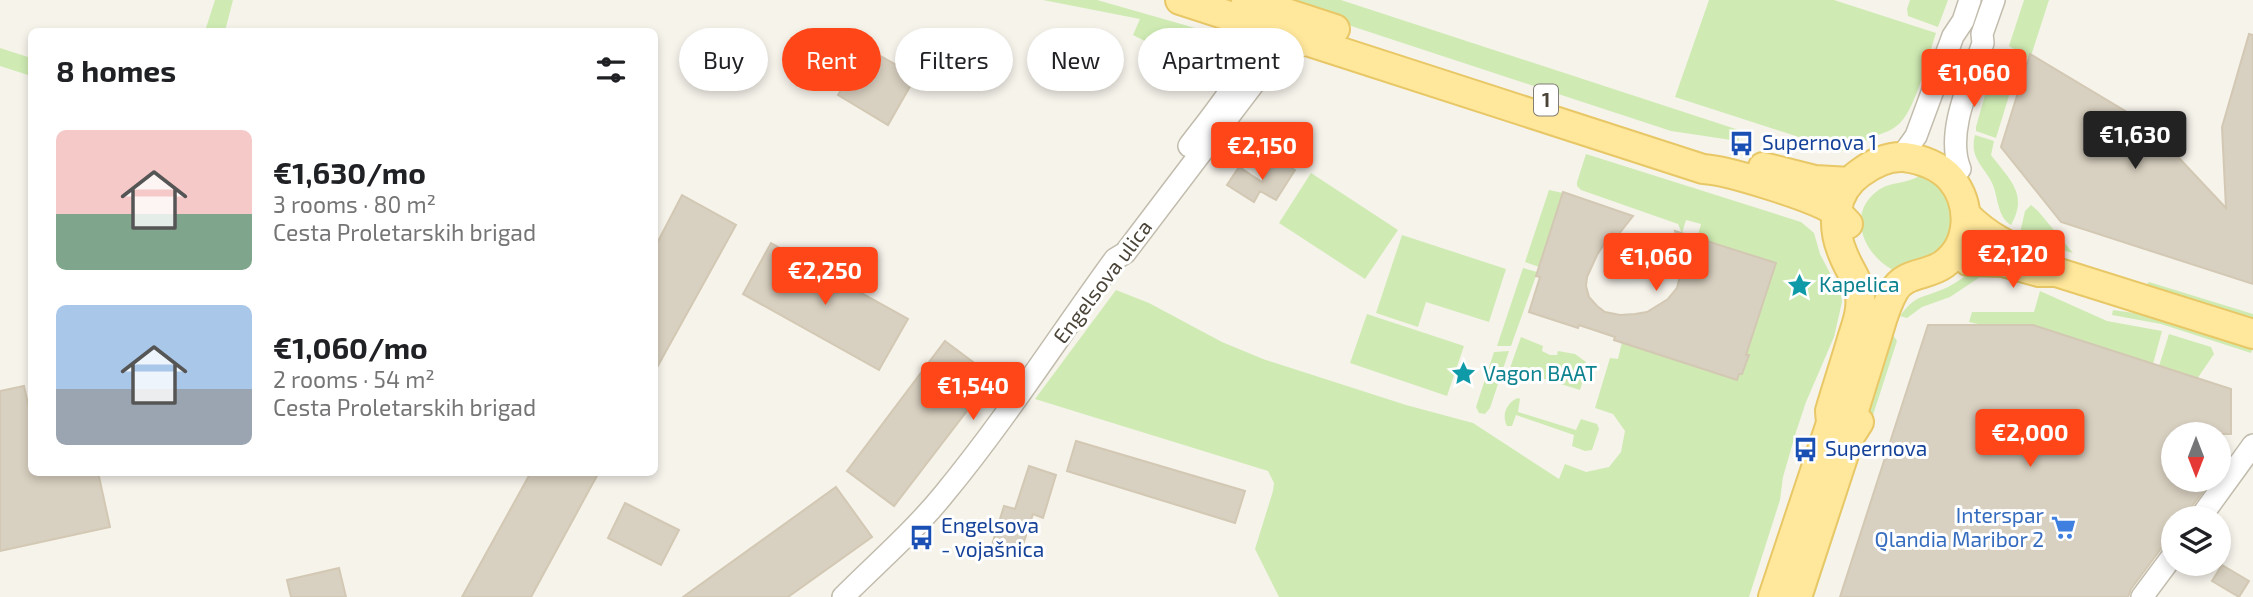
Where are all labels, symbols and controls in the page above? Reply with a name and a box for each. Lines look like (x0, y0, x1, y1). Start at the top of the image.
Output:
chip: Buy (679, 28, 768, 91)
chip: Rent (782, 28, 881, 91)
chip: Filters (895, 28, 1013, 91)
chip: New (1027, 28, 1124, 91)
chip: Apartment (1138, 28, 1304, 91)
pin: €1,060 (1917, 50, 2031, 109)
icon: filters (592, 51, 630, 89)
text: 8 homes (56, 52, 176, 88)
text: €1,060 (1938, 58, 2010, 86)
road number: 1 (1534, 85, 1558, 116)
pin: €1,630 (2078, 111, 2192, 171)
text: €1,630 (2099, 120, 2171, 148)
pin: €2,150 (1205, 122, 1319, 182)
bus stop icon: Supernova 1 (1728, 129, 1756, 157)
place label: Supernova 1 (1762, 129, 1877, 154)
text: €2,150 (1227, 131, 1297, 159)
text: €1,630/mo (273, 154, 426, 190)
icon: home (112, 158, 196, 242)
text: 3 rooms · 80 m² (273, 190, 436, 218)
street label: Engelsova ulica (1047, 214, 1156, 348)
text: Cesta Proletarskih brigad (273, 218, 536, 246)
pin: €2,120 (1956, 230, 2070, 290)
pin: €1,060 (1599, 233, 1713, 293)
text: €2,120 (1978, 239, 2048, 267)
text: €1,060 (1620, 242, 1692, 270)
pin: €2,250 (768, 247, 882, 307)
text: €2,250 (788, 256, 862, 284)
place icon: Kapelica (1785, 271, 1813, 299)
place label: Kapelica (1819, 271, 1900, 296)
text: €1,060/mo (273, 329, 428, 365)
icon: home (112, 333, 196, 417)
place icon: Vagon BAAT (1449, 360, 1477, 388)
place label: Vagon BAAT (1483, 360, 1597, 385)
pin: €1,540 (916, 362, 1030, 422)
text: 2 rooms · 54 m² (273, 365, 435, 393)
text: €1,540 (937, 371, 1009, 399)
text: Cesta Proletarskih brigad (273, 393, 536, 421)
pin: €2,000 (1973, 410, 2087, 469)
text: €2,000 (1991, 418, 2069, 446)
north arrow (2161, 422, 2231, 492)
map controls (2161, 422, 2231, 576)
bus stop icon: Supernova (1791, 435, 1819, 463)
place label: Supernova (1825, 435, 1927, 460)
place label: Interspar Qlandia Maribor 2 (1875, 502, 2045, 552)
button: layers (2161, 506, 2231, 576)
place label: Engelsova - vojašnica (941, 512, 1044, 562)
supermarket icon: Interspar Qlandia Maribor 2 (2050, 514, 2078, 542)
bus stop icon: Engelsova - vojašnica (907, 524, 935, 552)

